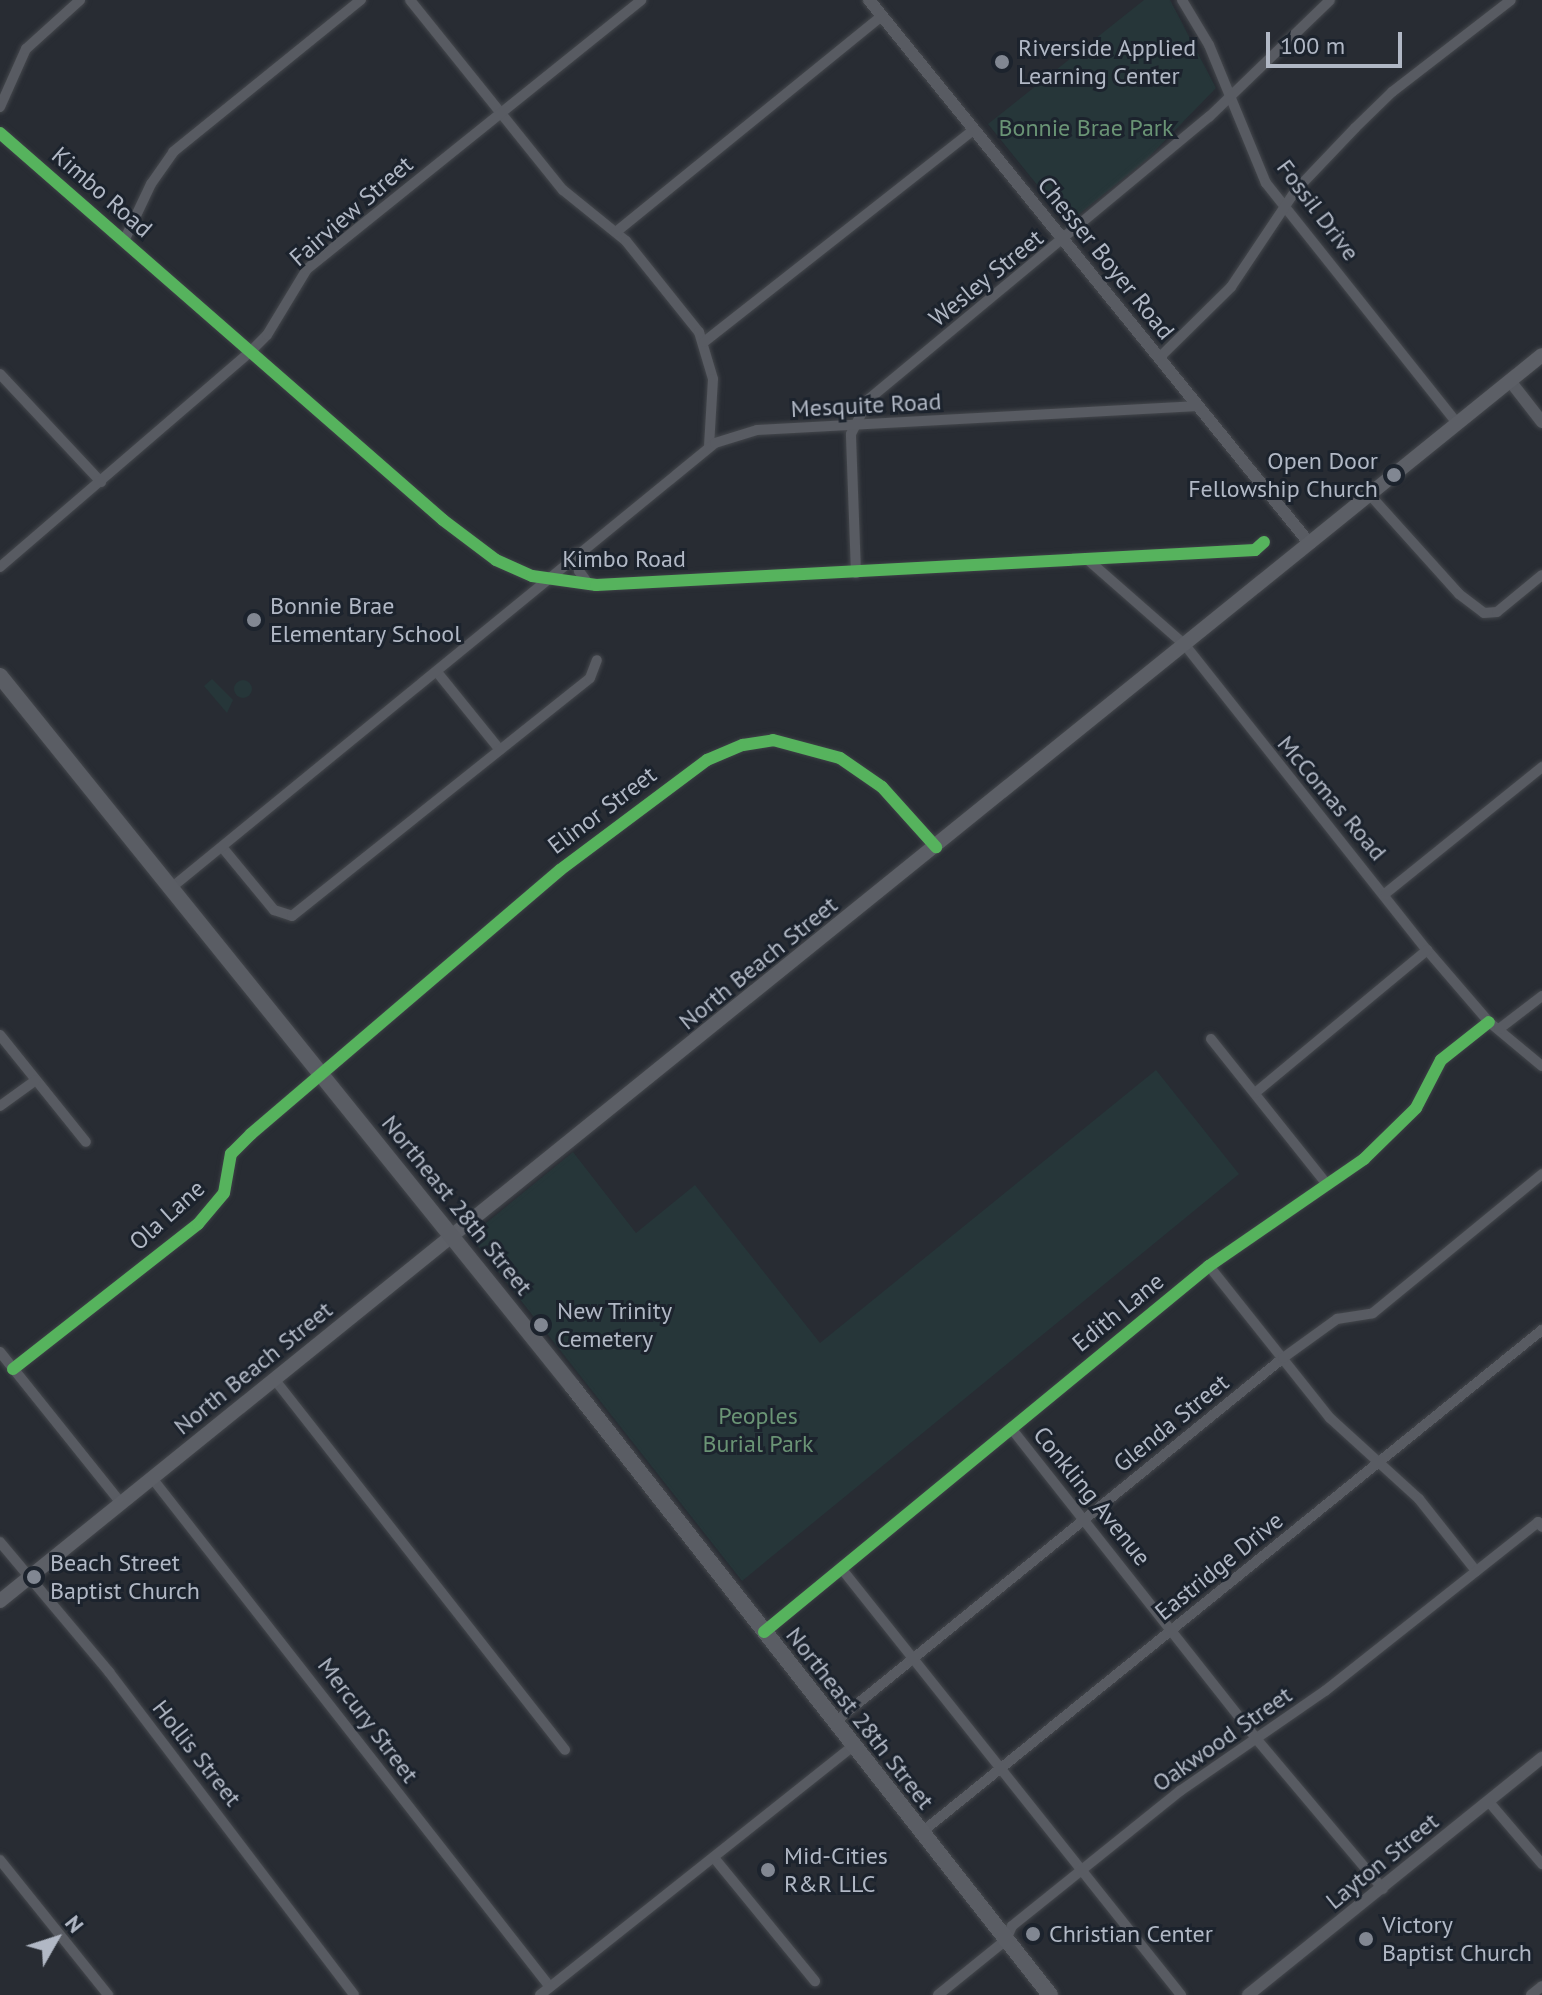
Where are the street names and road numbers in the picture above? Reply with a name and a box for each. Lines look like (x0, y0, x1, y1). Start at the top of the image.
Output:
street label: Kimbo Road (46, 141, 158, 243)
street label: Fairview Street (283, 150, 419, 272)
street label: Fossil Drive (1271, 154, 1365, 266)
street label: Chesser Boyer Road (1032, 171, 1180, 345)
street label: Wesley Street (923, 223, 1049, 333)
street label: Mesquite Road (790, 387, 942, 423)
street label: Kimbo Road (562, 545, 686, 573)
street label: McComas Road (1271, 730, 1393, 866)
street label: Elinor Street (542, 760, 662, 860)
street label: North Beach Street (673, 890, 843, 1036)
street label: Northeast 28th Street (376, 1109, 538, 1301)
street label: Ola Lane (124, 1174, 210, 1256)
street label: Edith Lane (1067, 1267, 1169, 1357)
street label: North Beach Street (168, 1295, 338, 1441)
street label: Glenda Street (1108, 1368, 1234, 1478)
street label: Conkling Avenue (1027, 1420, 1157, 1572)
street label: Eastridge Drive (1149, 1506, 1289, 1626)
street label: Northeast 28th Street (780, 1621, 940, 1815)
street label: Mercury Street (311, 1651, 425, 1789)
street label: Oakwood Street (1147, 1680, 1297, 1798)
street label: Hollis Street (146, 1694, 248, 1812)
street label: Layton Street (1320, 1807, 1444, 1915)

